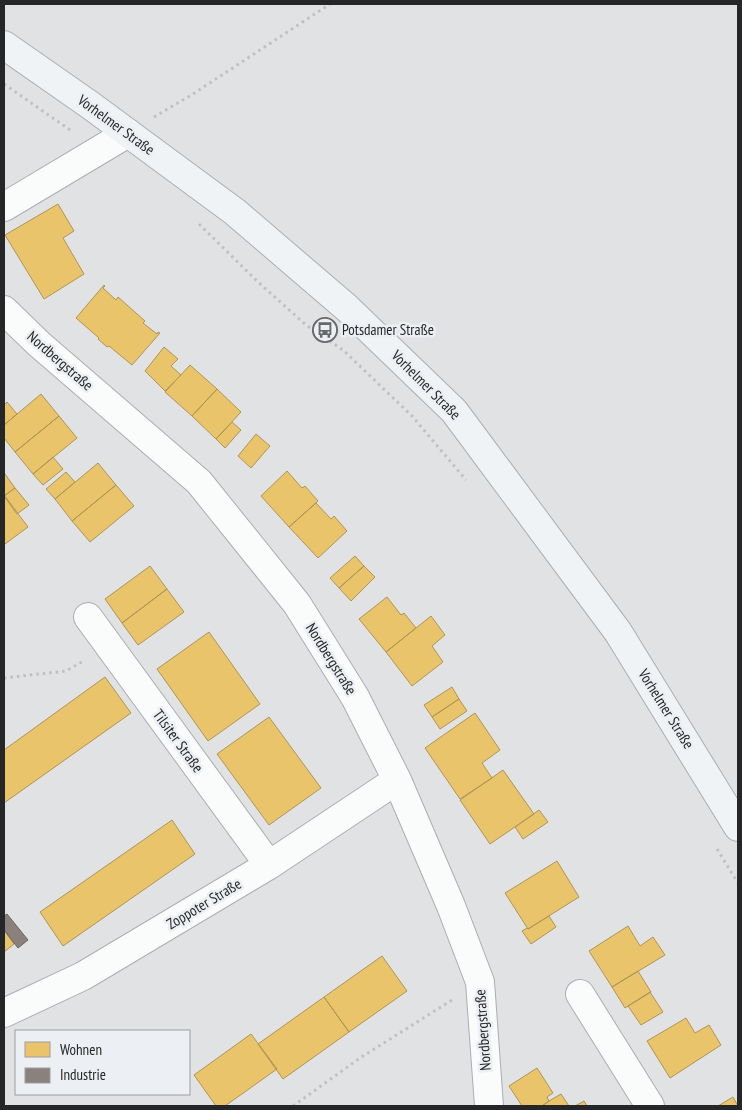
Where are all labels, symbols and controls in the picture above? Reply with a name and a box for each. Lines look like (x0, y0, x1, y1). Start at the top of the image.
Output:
street label: Vorhelmer Straße (73, 90, 158, 159)
bus stop icon: Potsdamer Straße (312, 317, 338, 343)
place label: Potsdamer Straße (342, 320, 434, 339)
street label: Nordbergstraße (23, 327, 97, 394)
street label: Vorhelmer Straße (387, 345, 465, 423)
street label: Nordbergstraße (302, 619, 361, 698)
street label: Vorhelmer Straße (634, 664, 698, 752)
street label: Tilsiter Straße (149, 705, 208, 776)
street label: Zoppoter Straße (163, 874, 244, 933)
street label: Nordbergstraße (470, 989, 495, 1071)
legend (15, 1030, 190, 1095)
text: Wohnen (60, 1040, 102, 1059)
text: Industrie (60, 1065, 106, 1084)

